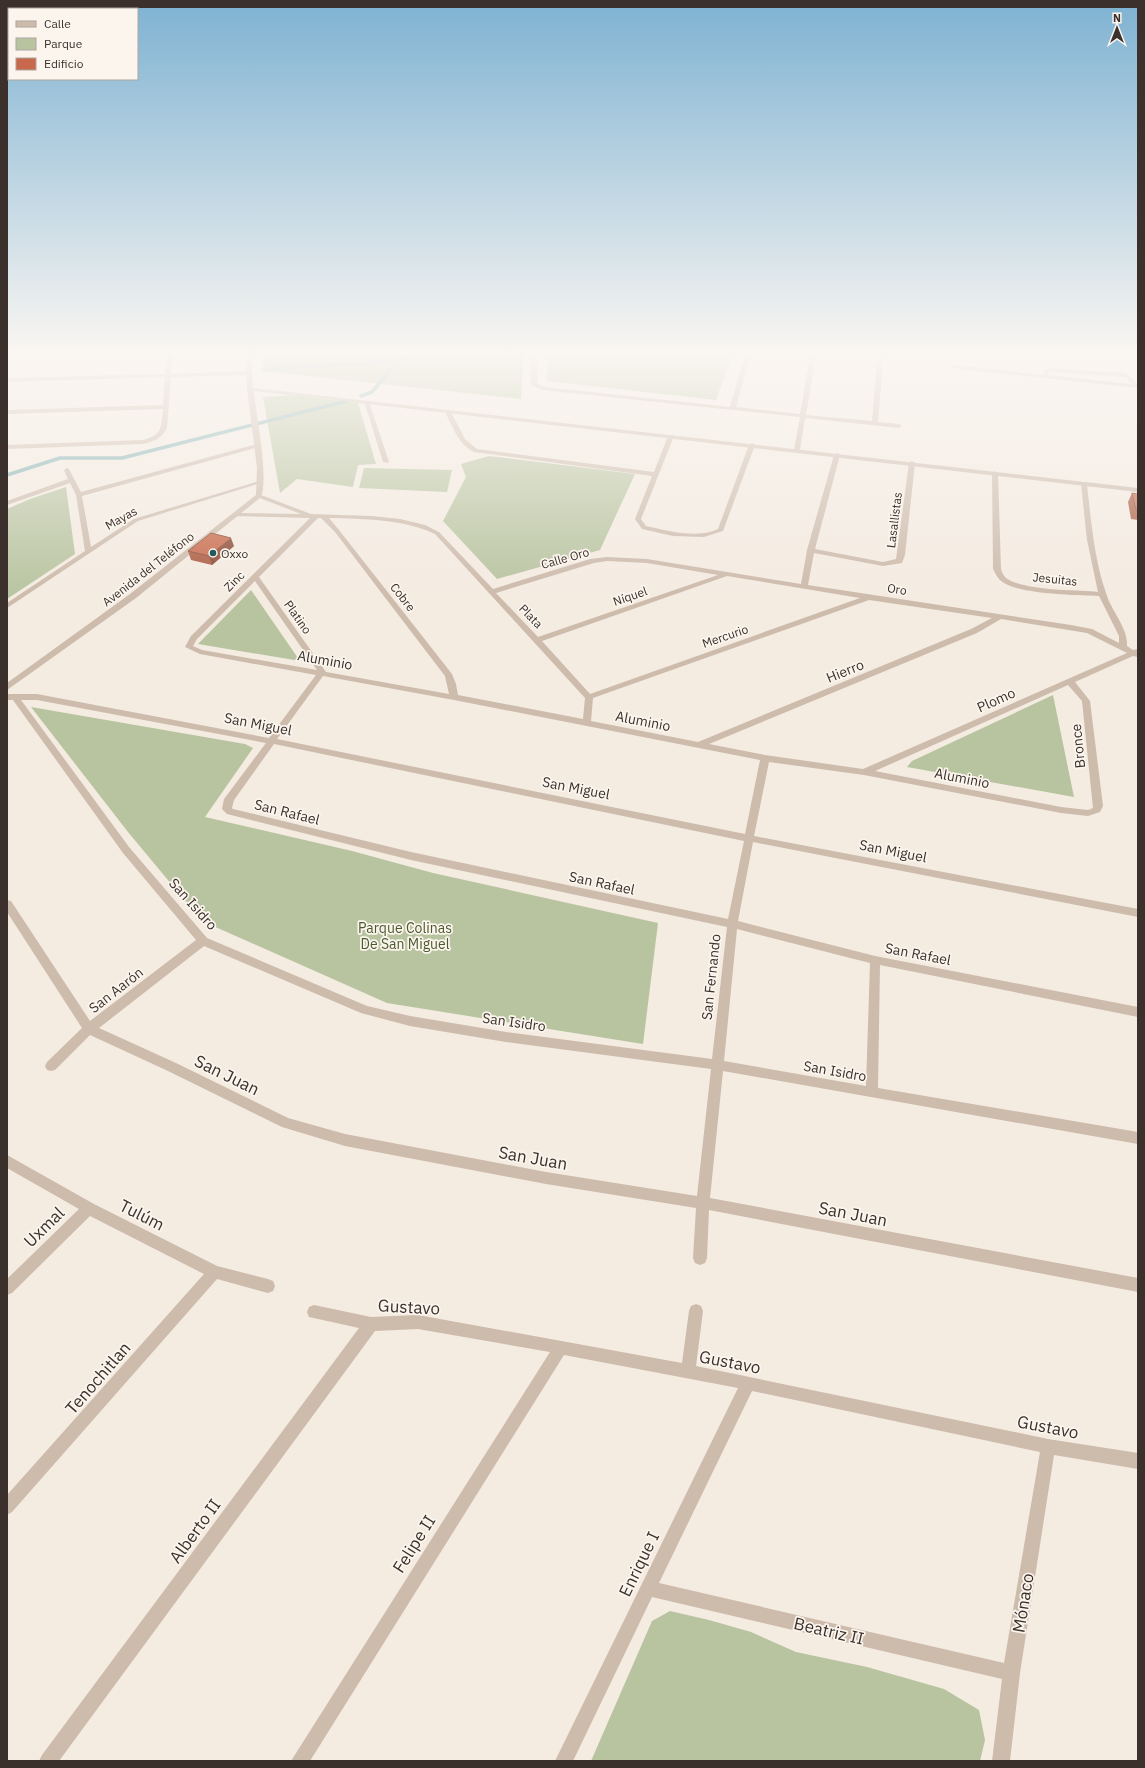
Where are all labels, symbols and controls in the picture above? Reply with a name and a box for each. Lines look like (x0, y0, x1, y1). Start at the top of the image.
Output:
legend (8, 8, 138, 80)
north arrow (1097, 8, 1137, 48)
text: N (1113, 11, 1121, 25)
text: Calle (44, 16, 71, 31)
text: Parque (44, 36, 83, 51)
text: Edificio (44, 56, 84, 71)
street label: Lasallistas (883, 491, 905, 549)
street label: Mayas (102, 503, 140, 533)
street label: Avenida del Teléfono (99, 528, 197, 609)
street label: Calle Oro (539, 544, 591, 572)
place label: Oxxo (221, 546, 249, 561)
marker: Oxxo (208, 548, 218, 558)
street label: Zinc (221, 568, 247, 594)
street label: Jesuitas (1032, 569, 1078, 589)
street label: Cobre (387, 580, 419, 615)
street label: Oro (886, 580, 908, 598)
street label: Níquel (611, 583, 649, 609)
street label: Platino (281, 597, 315, 637)
street label: Plata (516, 601, 546, 632)
street label: Mercurio (700, 621, 750, 651)
street label: Aluminio (296, 646, 354, 674)
street label: Hierro (823, 655, 867, 687)
street label: Plomo (974, 684, 1018, 716)
street label: Aluminio (614, 707, 672, 735)
street label: San Miguel (223, 709, 294, 739)
street label: Bronce (1067, 723, 1089, 769)
street label: Aluminio (933, 764, 991, 792)
street label: San Miguel (541, 773, 612, 803)
street label: San Rafael (252, 795, 322, 829)
street label: San Miguel (858, 836, 929, 866)
street label: San Rafael (568, 867, 637, 899)
street label: San Isidro (165, 874, 221, 934)
park label: Parque Colinas De San Miguel (358, 919, 452, 953)
street label: San Fernando (698, 933, 724, 1021)
street label: San Rafael (884, 939, 953, 969)
street label: San Aarón (85, 963, 147, 1017)
street label: San Isidro (481, 1009, 547, 1035)
street label: San Juan (191, 1050, 263, 1100)
street label: San Isidro (802, 1057, 868, 1085)
street label: San Juan (497, 1141, 569, 1175)
street label: Tulúm (116, 1194, 168, 1236)
street label: San Juan (817, 1197, 889, 1231)
street label: Uxmal (19, 1202, 69, 1252)
street label: Gustavo (377, 1294, 441, 1320)
street label: Tenochitlan (61, 1337, 135, 1419)
street label: Gustavo (697, 1345, 763, 1379)
street label: Gustavo (1015, 1410, 1081, 1444)
street label: Alberto II (164, 1495, 226, 1567)
street label: Felipe II (388, 1511, 440, 1577)
street label: Enrique I (614, 1528, 664, 1600)
street label: Mónaco (1007, 1572, 1039, 1634)
street label: Beatriz II (792, 1612, 866, 1650)

